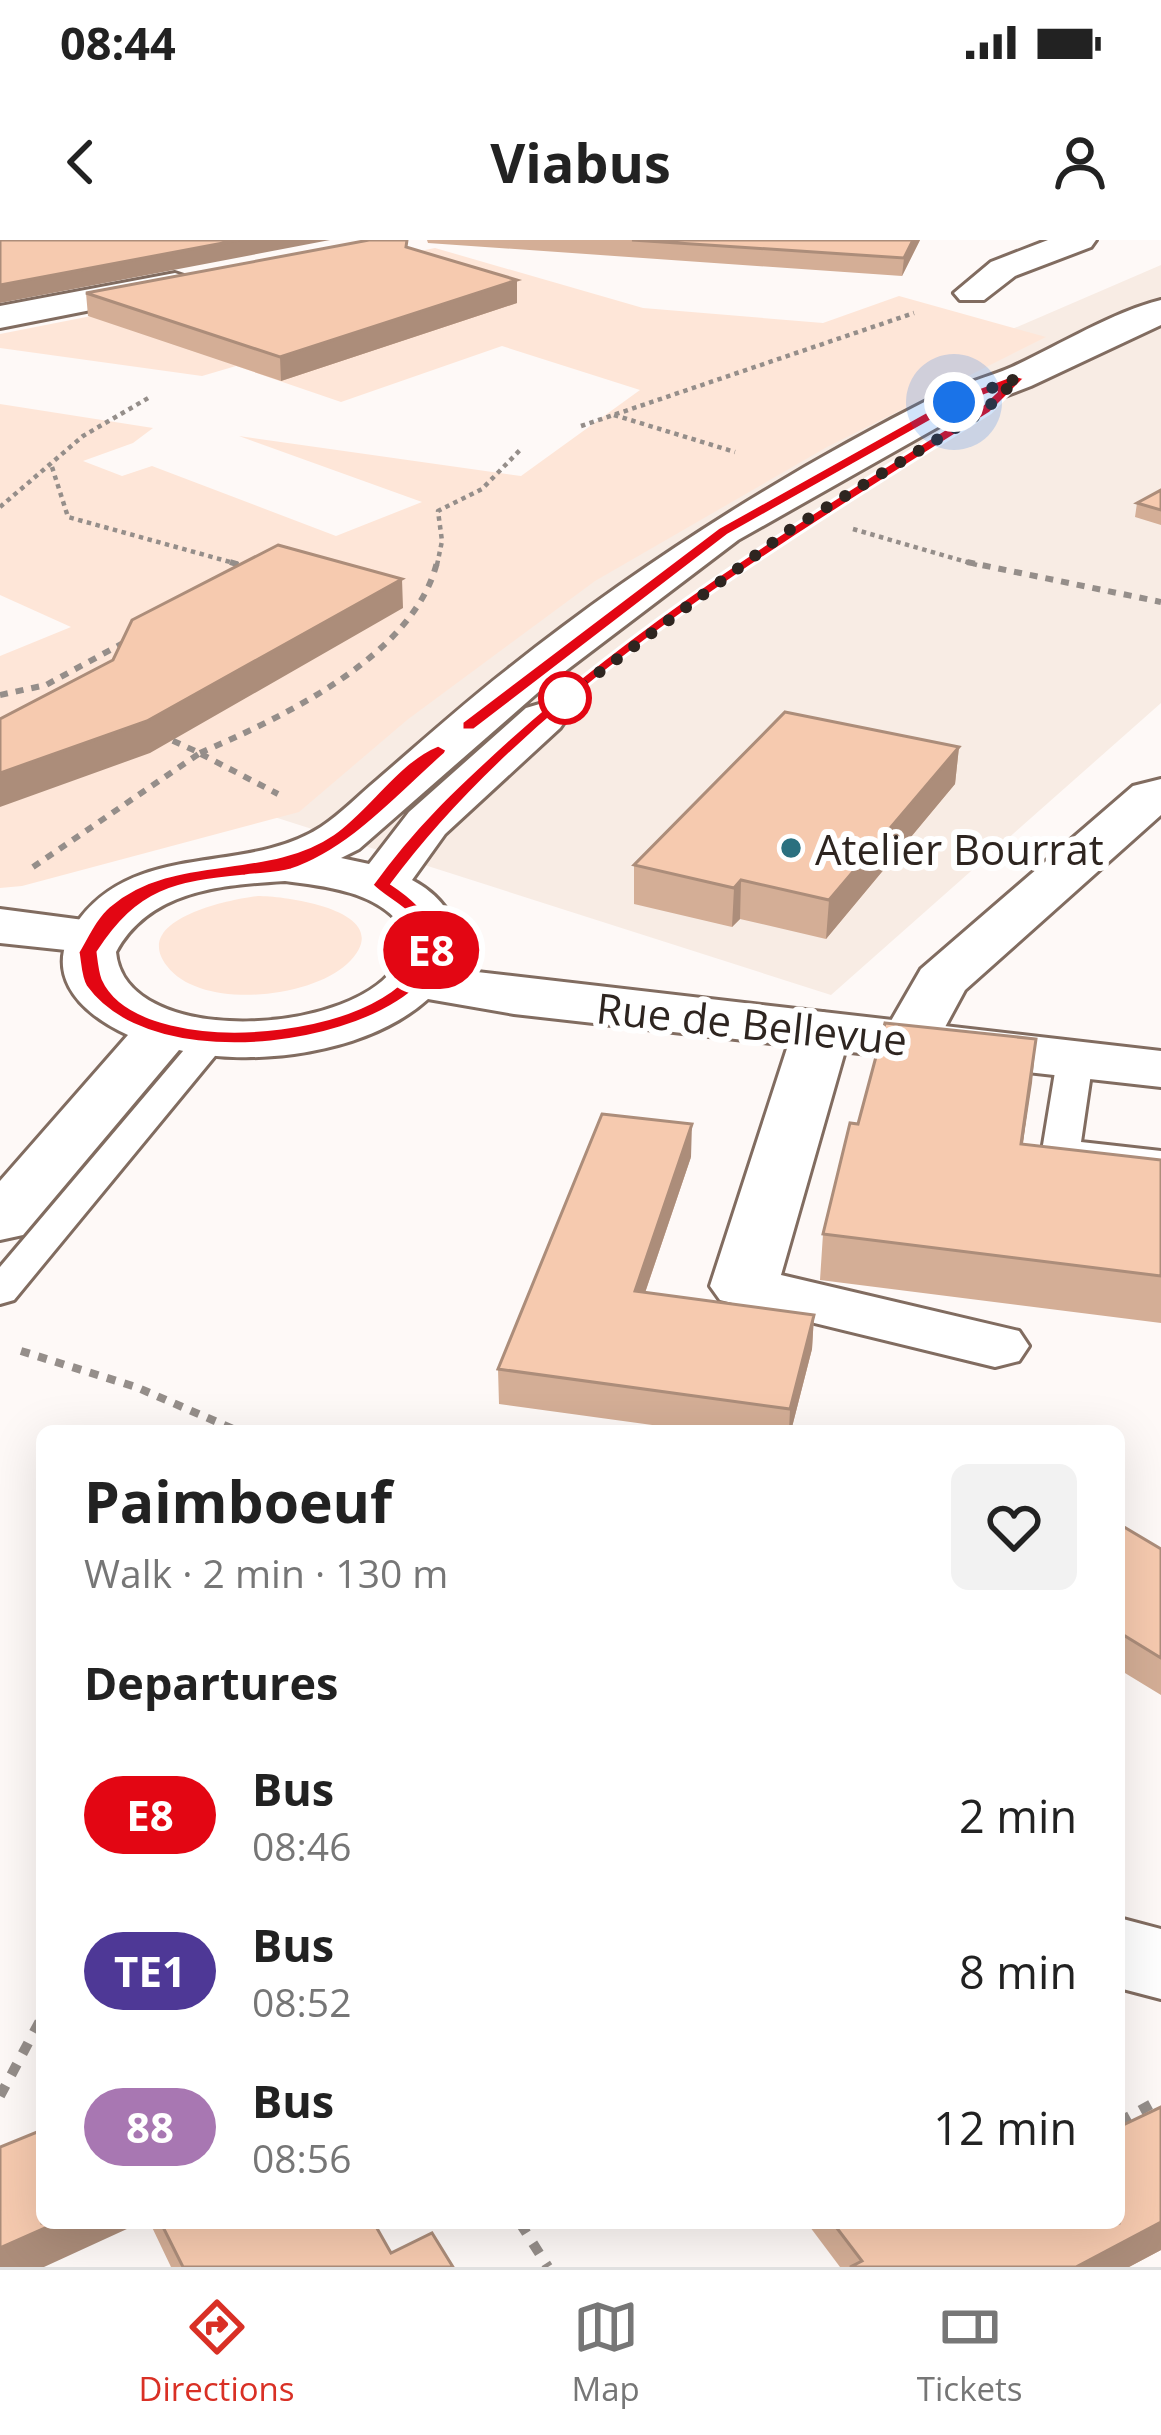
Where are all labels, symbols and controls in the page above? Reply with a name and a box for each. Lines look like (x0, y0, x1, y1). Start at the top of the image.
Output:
text: 08:44 (60, 12, 176, 73)
text: Viabus (490, 125, 671, 199)
icon: back (48, 129, 114, 195)
icon: person (1047, 129, 1113, 195)
your location (924, 372, 984, 432)
unlabelled marker (540, 673, 590, 723)
place label: Atelier Bourrat (815, 820, 1104, 877)
marker: Atelier Bourrat (778, 835, 804, 861)
line badge: E8 (377, 911, 485, 989)
text: E8 (407, 921, 455, 978)
street label: Rue de Bellevue (594, 978, 910, 1068)
text: Paimboeuf (84, 1462, 392, 1540)
button: heart (951, 1464, 1077, 1590)
text: Walk · 2 min · 130 m (84, 1546, 448, 1599)
text: Departures (84, 1652, 339, 1713)
text: Bus (252, 1758, 334, 1819)
text: 2 min (959, 1785, 1077, 1846)
text: E8 (126, 1786, 174, 1843)
text: 08:46 (252, 1819, 351, 1872)
text: Bus (252, 1914, 334, 1975)
text: 8 min (959, 1941, 1077, 2002)
text: TE1 (114, 1942, 186, 1999)
text: 08:52 (252, 1975, 351, 2028)
text: Bus (252, 2070, 334, 2131)
text: 12 min (933, 2097, 1077, 2158)
text: 88 (126, 2098, 174, 2155)
text: 08:56 (252, 2131, 351, 2184)
tab: Directions (139, 2294, 295, 2411)
tab: Map (572, 2294, 640, 2411)
tab: Tickets (917, 2294, 1022, 2411)

